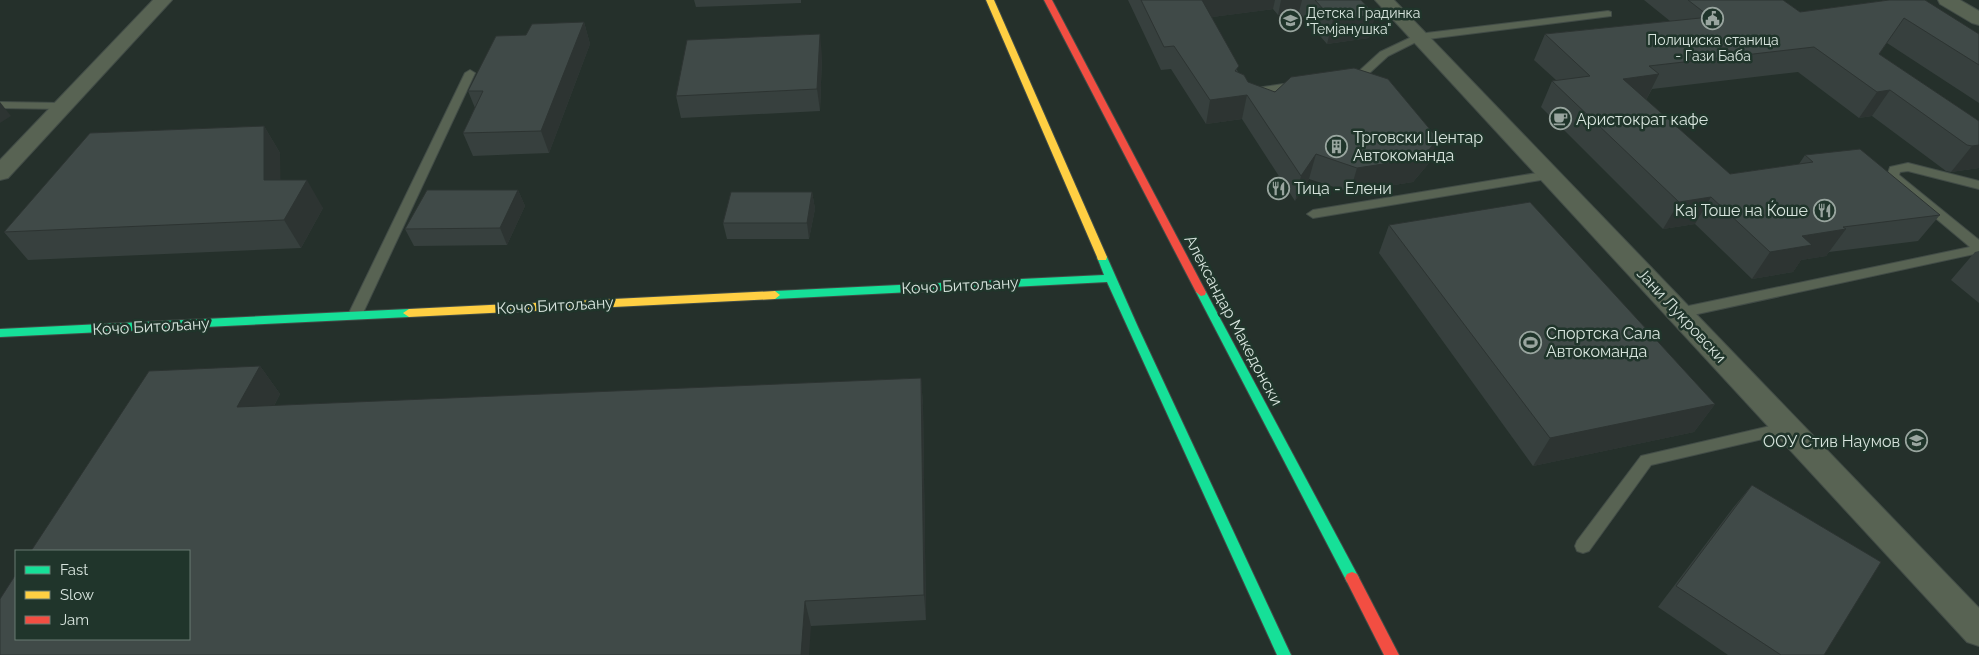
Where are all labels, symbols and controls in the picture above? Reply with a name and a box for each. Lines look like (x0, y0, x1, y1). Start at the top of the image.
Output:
place label: Детска Градинка "Темјанушка" (1306, 5, 1421, 37)
public building icon: Полициска станица - Гази Баба (1701, 6, 1725, 30)
school or university icon: Детска Градинка "Темјанушка" (1278, 9, 1302, 33)
place label: Полициска станица - Гази Баба (1647, 32, 1779, 64)
cafe icon: Аристократ кафе (1548, 107, 1572, 131)
place label: Аристократ кафе (1576, 110, 1708, 129)
place label: Трговски Центар Автокоманда (1353, 128, 1483, 165)
building icon: Трговски Центар Автокоманда (1325, 134, 1349, 158)
restaurant icon: Тица - Елени (1266, 176, 1290, 200)
place label: Тица - Елени (1294, 179, 1392, 198)
restaurant icon: Кај Тоше на Ќоше (1812, 198, 1836, 222)
place label: Кај Тоше на Ќоше (1675, 200, 1808, 220)
street label: Александар Македонски (1180, 232, 1287, 409)
street label: Јани Лукровски (1633, 264, 1730, 367)
street label: Кочо Битољану (901, 273, 1020, 298)
street label: Кочо Битољану (496, 293, 615, 318)
street label: Кочо Битољану (92, 314, 211, 339)
place label: Спортска Сала Автокоманда (1546, 324, 1660, 361)
sports icon: Спортска Сала Автокоманда (1518, 330, 1542, 354)
school or university icon: ООУ Стив Наумов (1904, 429, 1928, 453)
place label: ООУ Стив Наумов (1763, 432, 1900, 451)
legend (15, 550, 190, 640)
text: Fast (60, 561, 88, 579)
text: Slow (60, 586, 94, 604)
text: Jam (60, 611, 89, 629)

